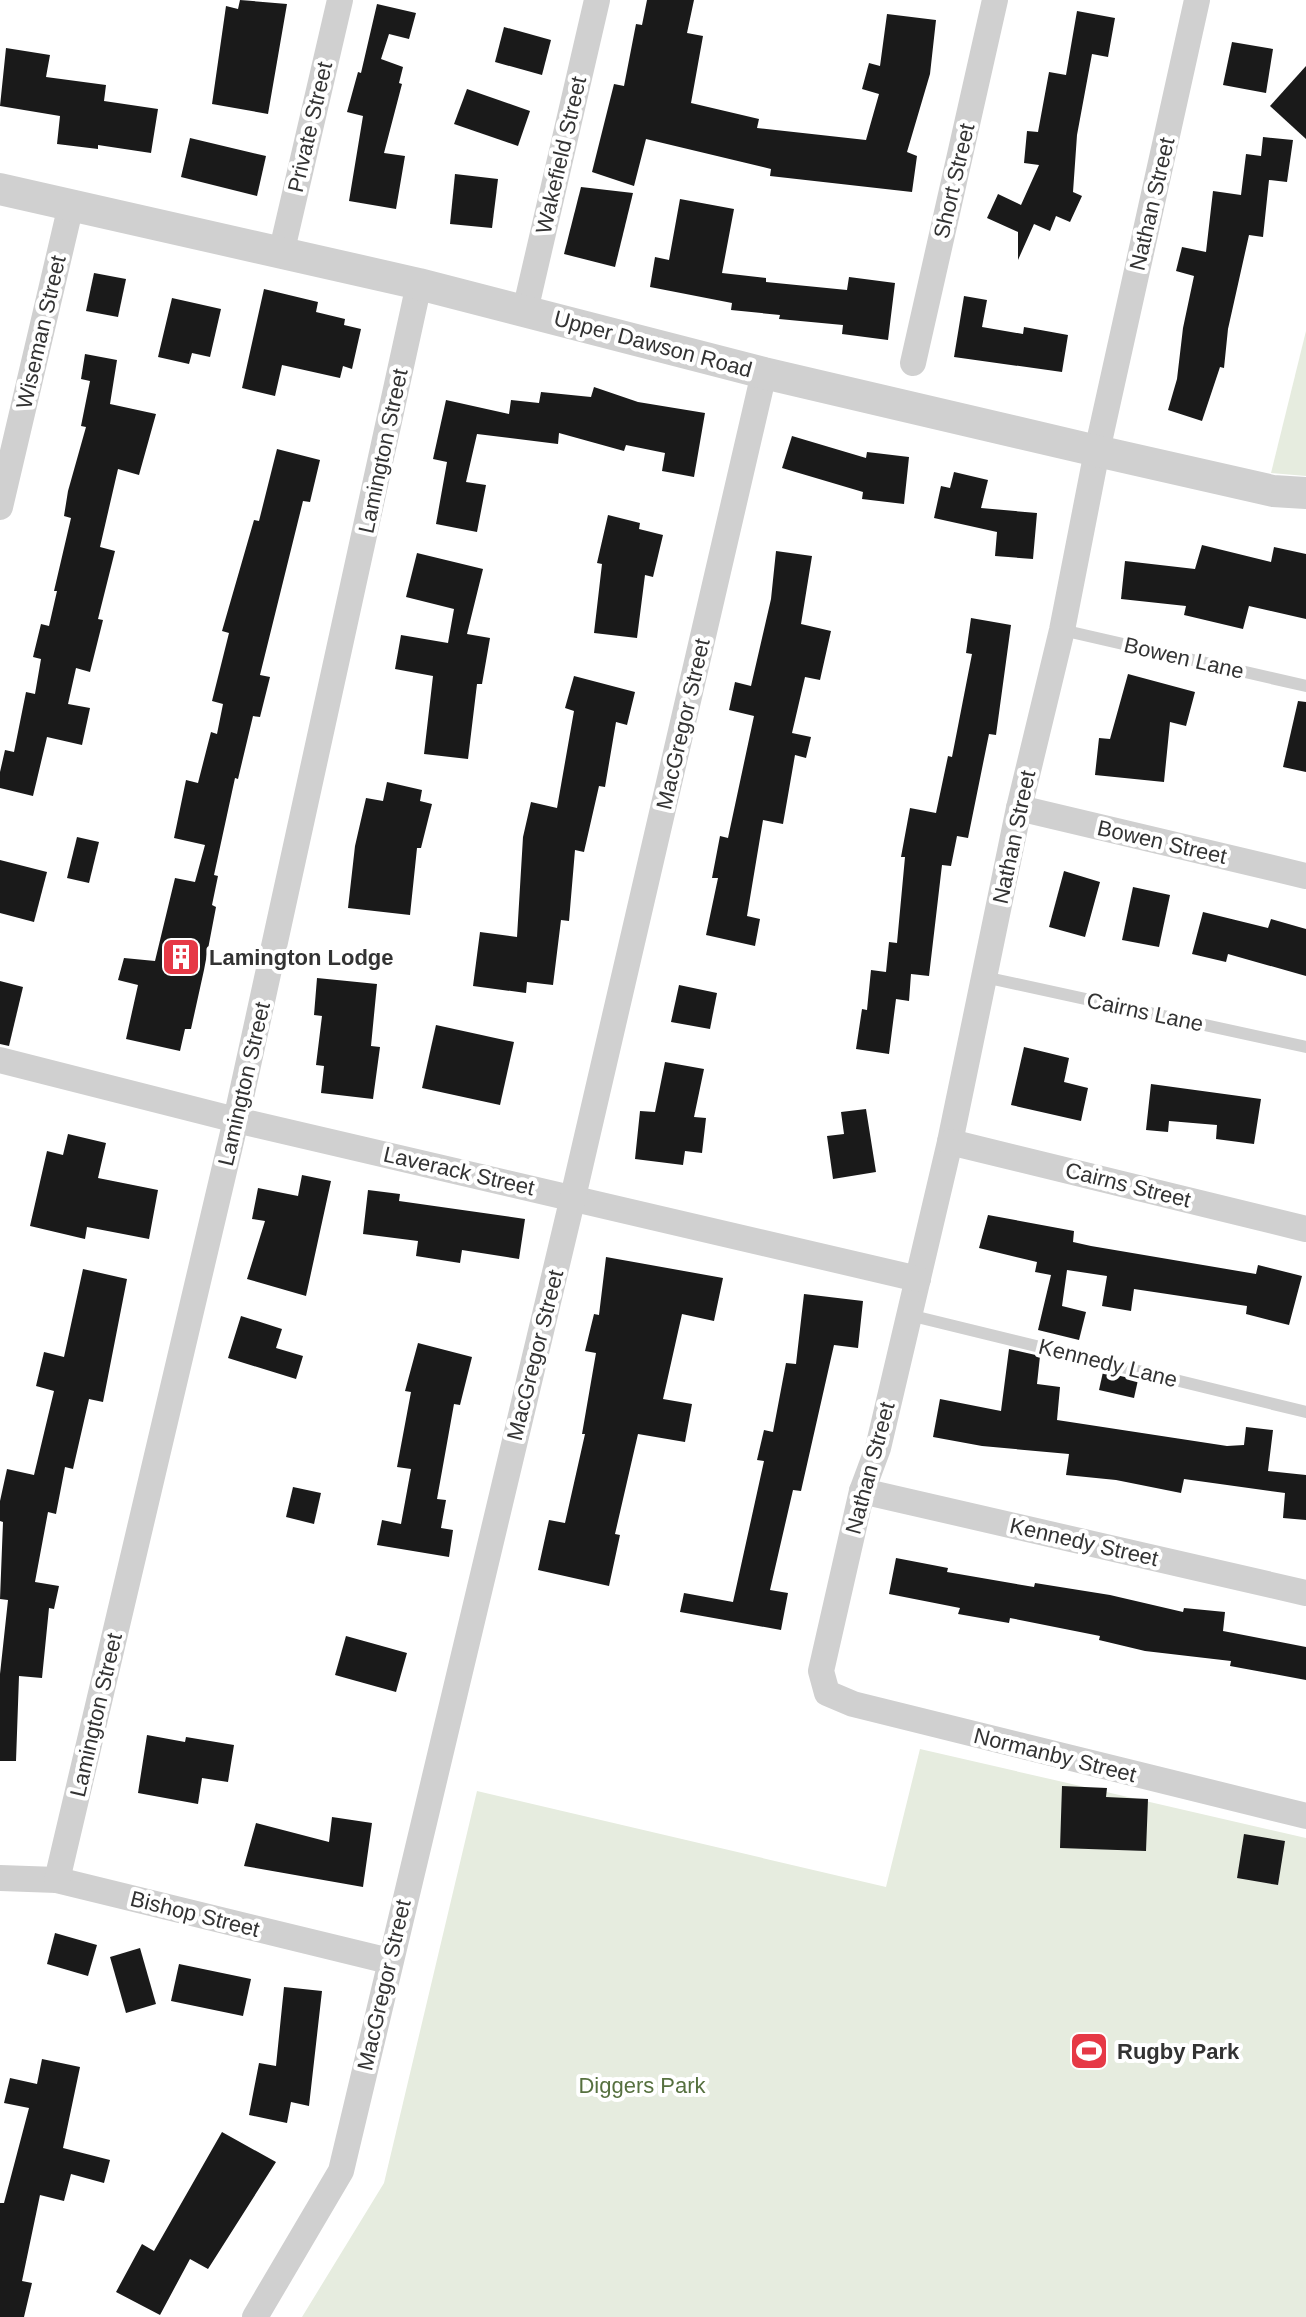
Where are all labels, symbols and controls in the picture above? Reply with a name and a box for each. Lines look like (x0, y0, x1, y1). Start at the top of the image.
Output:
street label: Private Street (283, 59, 337, 195)
street label: Wakefield Street (531, 74, 591, 236)
street label: Short Street (929, 121, 979, 241)
street label: Nathan Street (1125, 135, 1179, 273)
street label: Wiseman Street (11, 253, 71, 411)
street label: Upper Dawson Road (551, 305, 755, 383)
street label: Lamington Street (353, 366, 413, 536)
street label: Bowen Lane (1122, 632, 1246, 684)
street label: MacGregor Street (651, 636, 715, 812)
street label: Nathan Street (988, 768, 1040, 906)
street label: Bowen Street (1095, 815, 1229, 869)
building icon: Lamington Lodge (160, 936, 202, 978)
place label: Lamington Lodge (209, 945, 394, 970)
street label: Cairns Lane (1084, 987, 1206, 1037)
street label: Lamington Street (213, 1000, 275, 1168)
street label: Laverack Street (381, 1141, 537, 1201)
street label: Cairns Street (1063, 1157, 1193, 1213)
street label: MacGregor Street (502, 1267, 568, 1443)
street label: Kennedy Lane (1036, 1334, 1180, 1392)
street label: Nathan Street (840, 1399, 900, 1537)
street label: Kennedy Street (1007, 1513, 1161, 1571)
street label: Lamington Street (65, 1631, 127, 1799)
street label: Normanby Street (971, 1723, 1139, 1787)
street label: Bishop Street (128, 1886, 262, 1942)
street label: MacGregor Street (352, 1897, 416, 2073)
sports icon: Rugby Park (1068, 2030, 1110, 2072)
place label: Rugby Park (1117, 2039, 1240, 2064)
park label: Diggers Park (578, 2073, 707, 2098)

